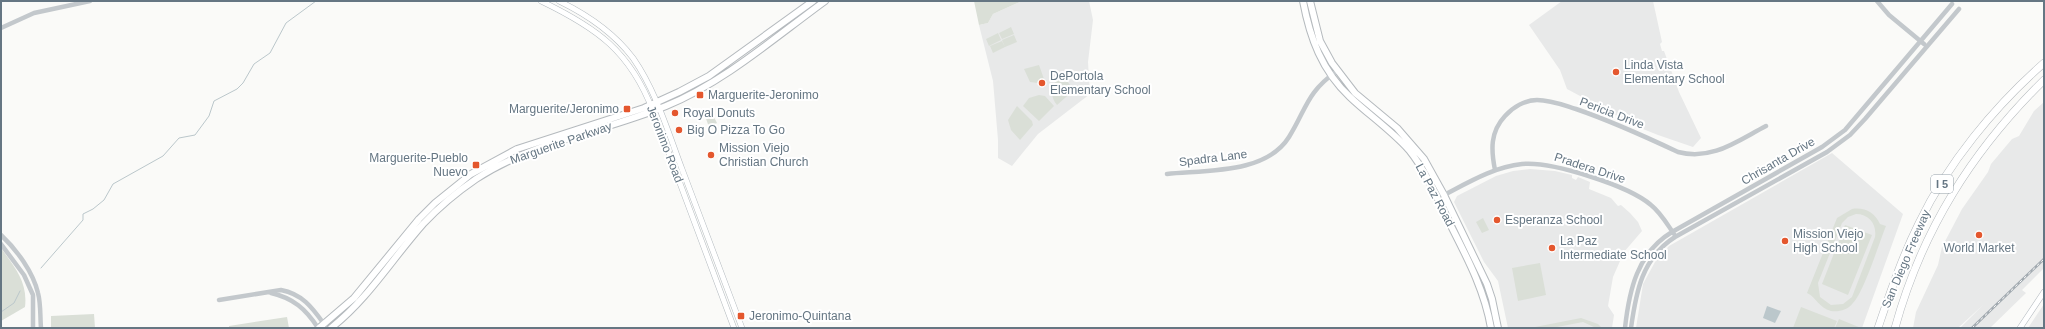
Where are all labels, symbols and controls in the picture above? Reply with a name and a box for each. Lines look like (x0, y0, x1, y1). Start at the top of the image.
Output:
place label: Linda Vista Elementary School (1624, 58, 1725, 86)
marker: Linda Vista Elementary School (1611, 67, 1621, 77)
place label: DePortola Elementary School (1050, 69, 1151, 97)
marker: DePortola Elementary School (1037, 78, 1047, 88)
place label: Marguerite-Jeronimo (708, 88, 819, 102)
marker: Marguerite-Jeronimo (695, 90, 705, 100)
street label: Pericia Drive (1578, 94, 1647, 132)
place label: Marguerite/Jeronimo (509, 102, 619, 116)
marker: Marguerite/Jeronimo (622, 104, 632, 114)
street label: Jeronimo Road (644, 104, 686, 184)
place label: Royal Donuts (683, 106, 755, 120)
marker: Royal Donuts (670, 108, 680, 118)
street label: Marguerite Parkway (508, 119, 614, 167)
place label: Big O Pizza To Go (687, 123, 785, 137)
marker: Big O Pizza To Go (674, 125, 684, 135)
street label: Chrisanta Drive (1739, 134, 1818, 188)
place label: Mission Viejo Christian Church (719, 141, 808, 169)
street label: Spadra Lane (1178, 147, 1248, 169)
marker: Mission Viejo Christian Church (706, 150, 716, 160)
street label: Pradera Drive (1553, 150, 1628, 186)
place label: Marguerite-Pueblo Nuevo (369, 151, 468, 179)
marker: Marguerite-Pueblo Nuevo (471, 160, 481, 170)
street label: La Paz Road (1413, 161, 1457, 229)
road number: I 5 (1931, 175, 1953, 193)
street label: San Diego Freeway (1879, 208, 1933, 310)
place label: Esperanza School (1505, 213, 1602, 227)
marker: Esperanza School (1492, 215, 1502, 225)
place label: Mission Viejo High School (1793, 227, 1864, 255)
marker: World Market (1974, 230, 1984, 240)
place label: La Paz Intermediate School (1560, 234, 1667, 262)
marker: Mission Viejo High School (1780, 236, 1790, 246)
place label: World Market (1943, 241, 2015, 255)
marker: La Paz Intermediate School (1547, 243, 1557, 253)
place label: Jeronimo-Quintana (749, 309, 851, 323)
marker: Jeronimo-Quintana (736, 311, 746, 321)

